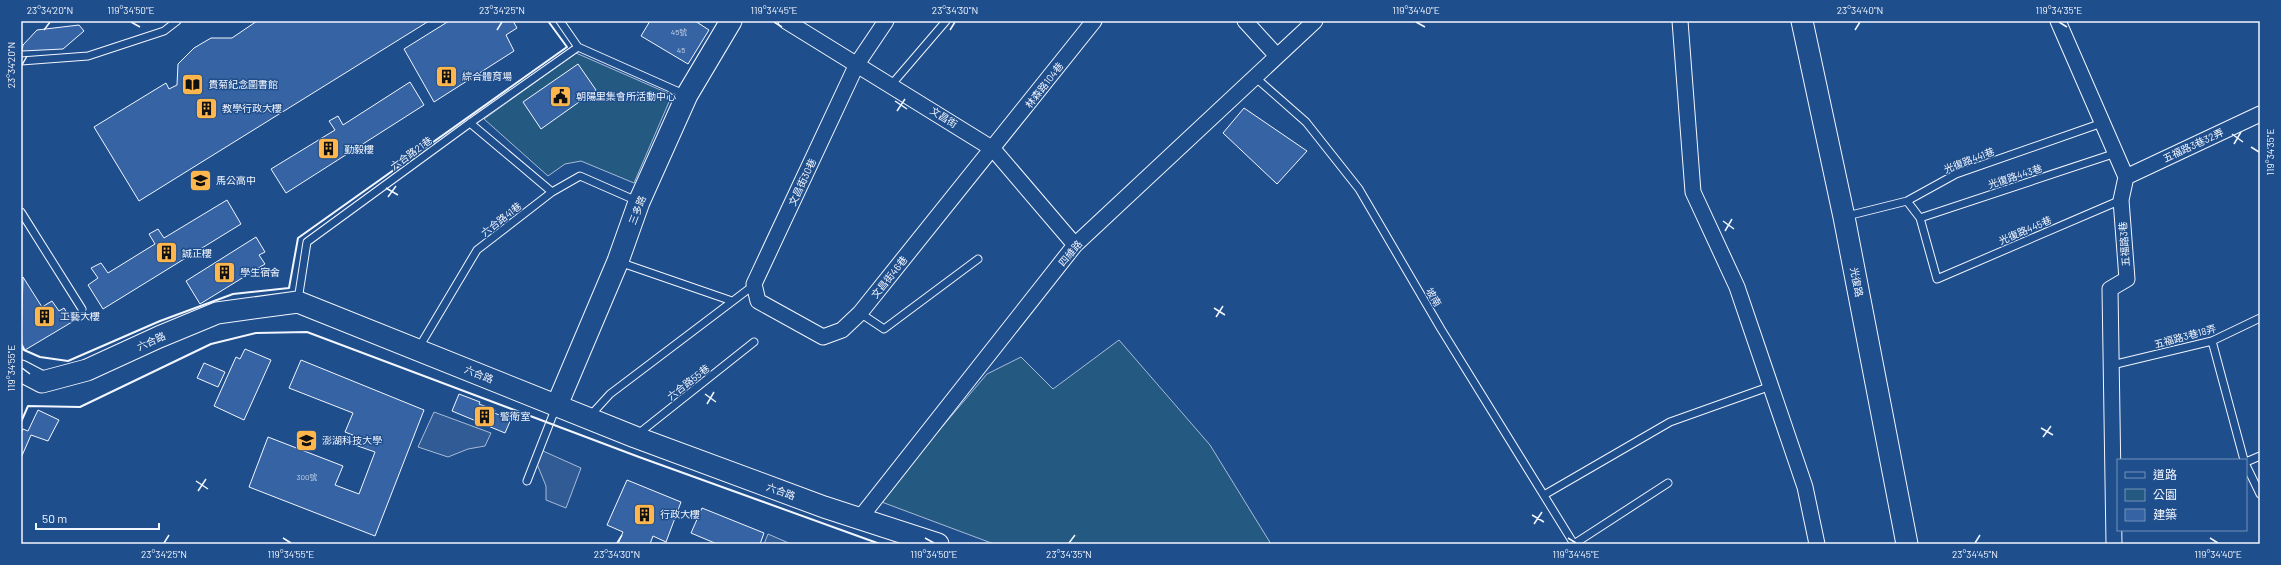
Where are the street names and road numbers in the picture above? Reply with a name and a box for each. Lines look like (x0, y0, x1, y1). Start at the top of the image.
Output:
street label: 林森路104巷 (1022, 60, 1066, 110)
street label: 文昌街 (928, 104, 960, 130)
street label: 五福路3巷32弄 (2161, 126, 2225, 164)
street label: 六合路21巷 (388, 134, 434, 172)
street label: 光復路441巷 (1942, 145, 1996, 175)
street label: 文昌街30巷 (786, 156, 818, 208)
street label: 光復路443巷 (1986, 162, 2044, 190)
street label: 三多路 (626, 194, 648, 226)
street label: 六合路41巷 (478, 199, 524, 239)
street label: 光復路445巷 (1997, 214, 2053, 246)
street label: 五福路3巷 (2116, 221, 2132, 267)
street label: 四維路 (1056, 238, 1084, 268)
street label: 文昌街46巷 (868, 254, 910, 300)
street label: 光復路 (1848, 266, 1866, 298)
street label: 坡南 (1424, 285, 1444, 309)
street label: 五福路3巷18弄 (2153, 322, 2217, 350)
street label: 六合路 (135, 329, 167, 353)
street label: 六合路55巷 (664, 362, 712, 402)
street label: 六合路 (463, 363, 495, 385)
street label: 六合路 (765, 480, 797, 502)

